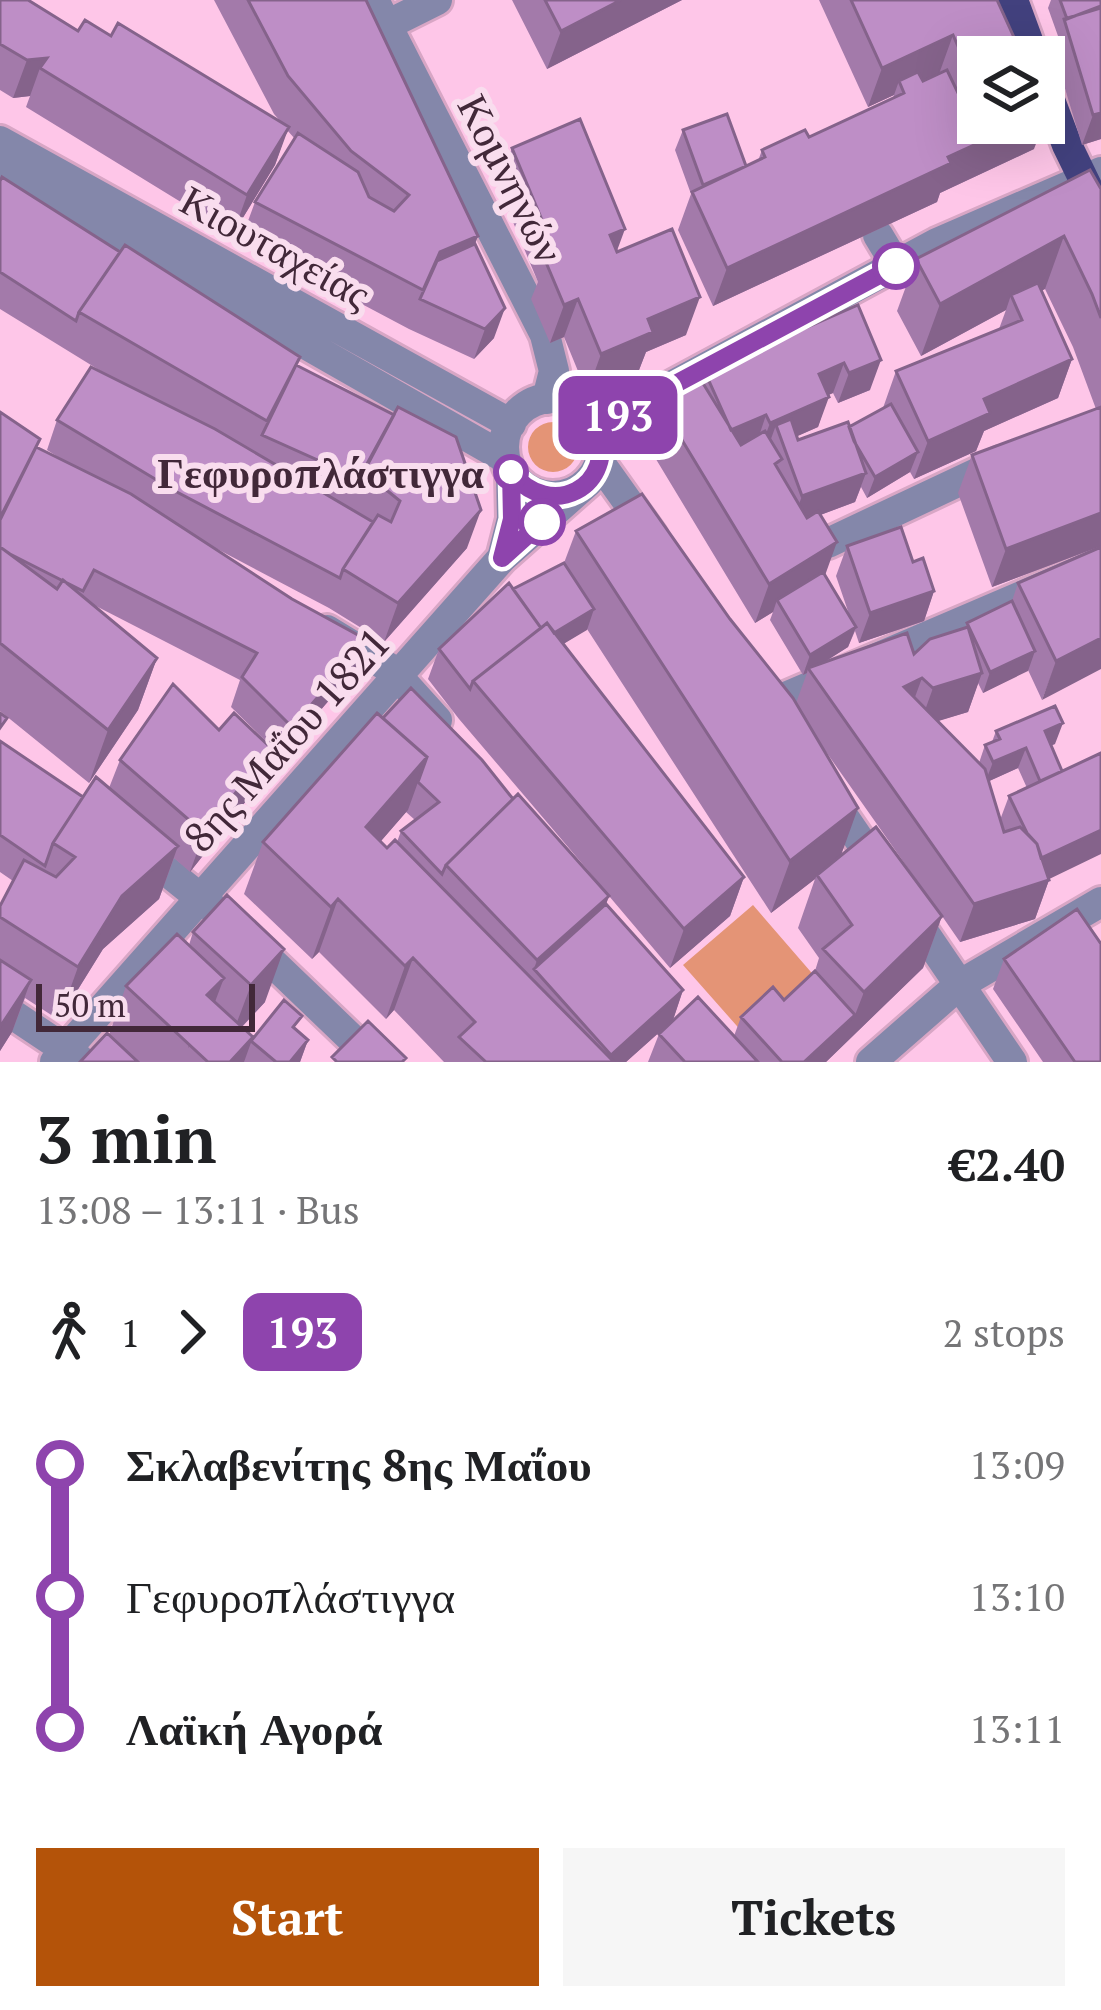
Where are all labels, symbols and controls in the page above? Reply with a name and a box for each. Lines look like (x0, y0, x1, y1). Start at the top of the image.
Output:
map controls (957, 36, 1065, 144)
button: layers (957, 36, 1065, 144)
street label: Κομνηνών (446, 84, 578, 272)
street label: Κιουταχείας (171, 171, 381, 321)
unlabelled marker (874, 244, 918, 288)
line badge: 193 (549, 376, 687, 454)
text: 193 (582, 387, 654, 443)
place label: Γεφυροπλάστιγγα (157, 444, 485, 500)
marker: Γεφυροπλάστιγγα (495, 456, 527, 488)
unlabelled marker (520, 500, 564, 544)
street label: 8ης Μαΐου 1821 (170, 615, 402, 863)
scale bar (36, 978, 255, 1031)
text: 50 m (54, 983, 126, 1026)
text: 3 min (36, 1094, 217, 1182)
text: €2.40 (950, 1134, 1065, 1194)
text: 13:08 – 13:11 · Bus (36, 1183, 360, 1235)
icon: walk (36, 1299, 102, 1365)
icon: forward (159, 1299, 225, 1365)
text: 193 (267, 1304, 338, 1360)
text: 1 (120, 1306, 141, 1358)
text: 2 stops (943, 1306, 1065, 1358)
text: Σκλαβενίτης 8ης Μαΐου (126, 1434, 592, 1494)
text: 13:09 (969, 1438, 1065, 1490)
text: Γεφυροπλάστιγγα (126, 1566, 455, 1626)
text: 13:10 (969, 1570, 1065, 1622)
text: Λαϊκή Αγορά (126, 1698, 382, 1758)
text: 13:11 (969, 1702, 1065, 1754)
button: Start (36, 1848, 539, 1986)
button: Tickets (563, 1848, 1065, 1986)

